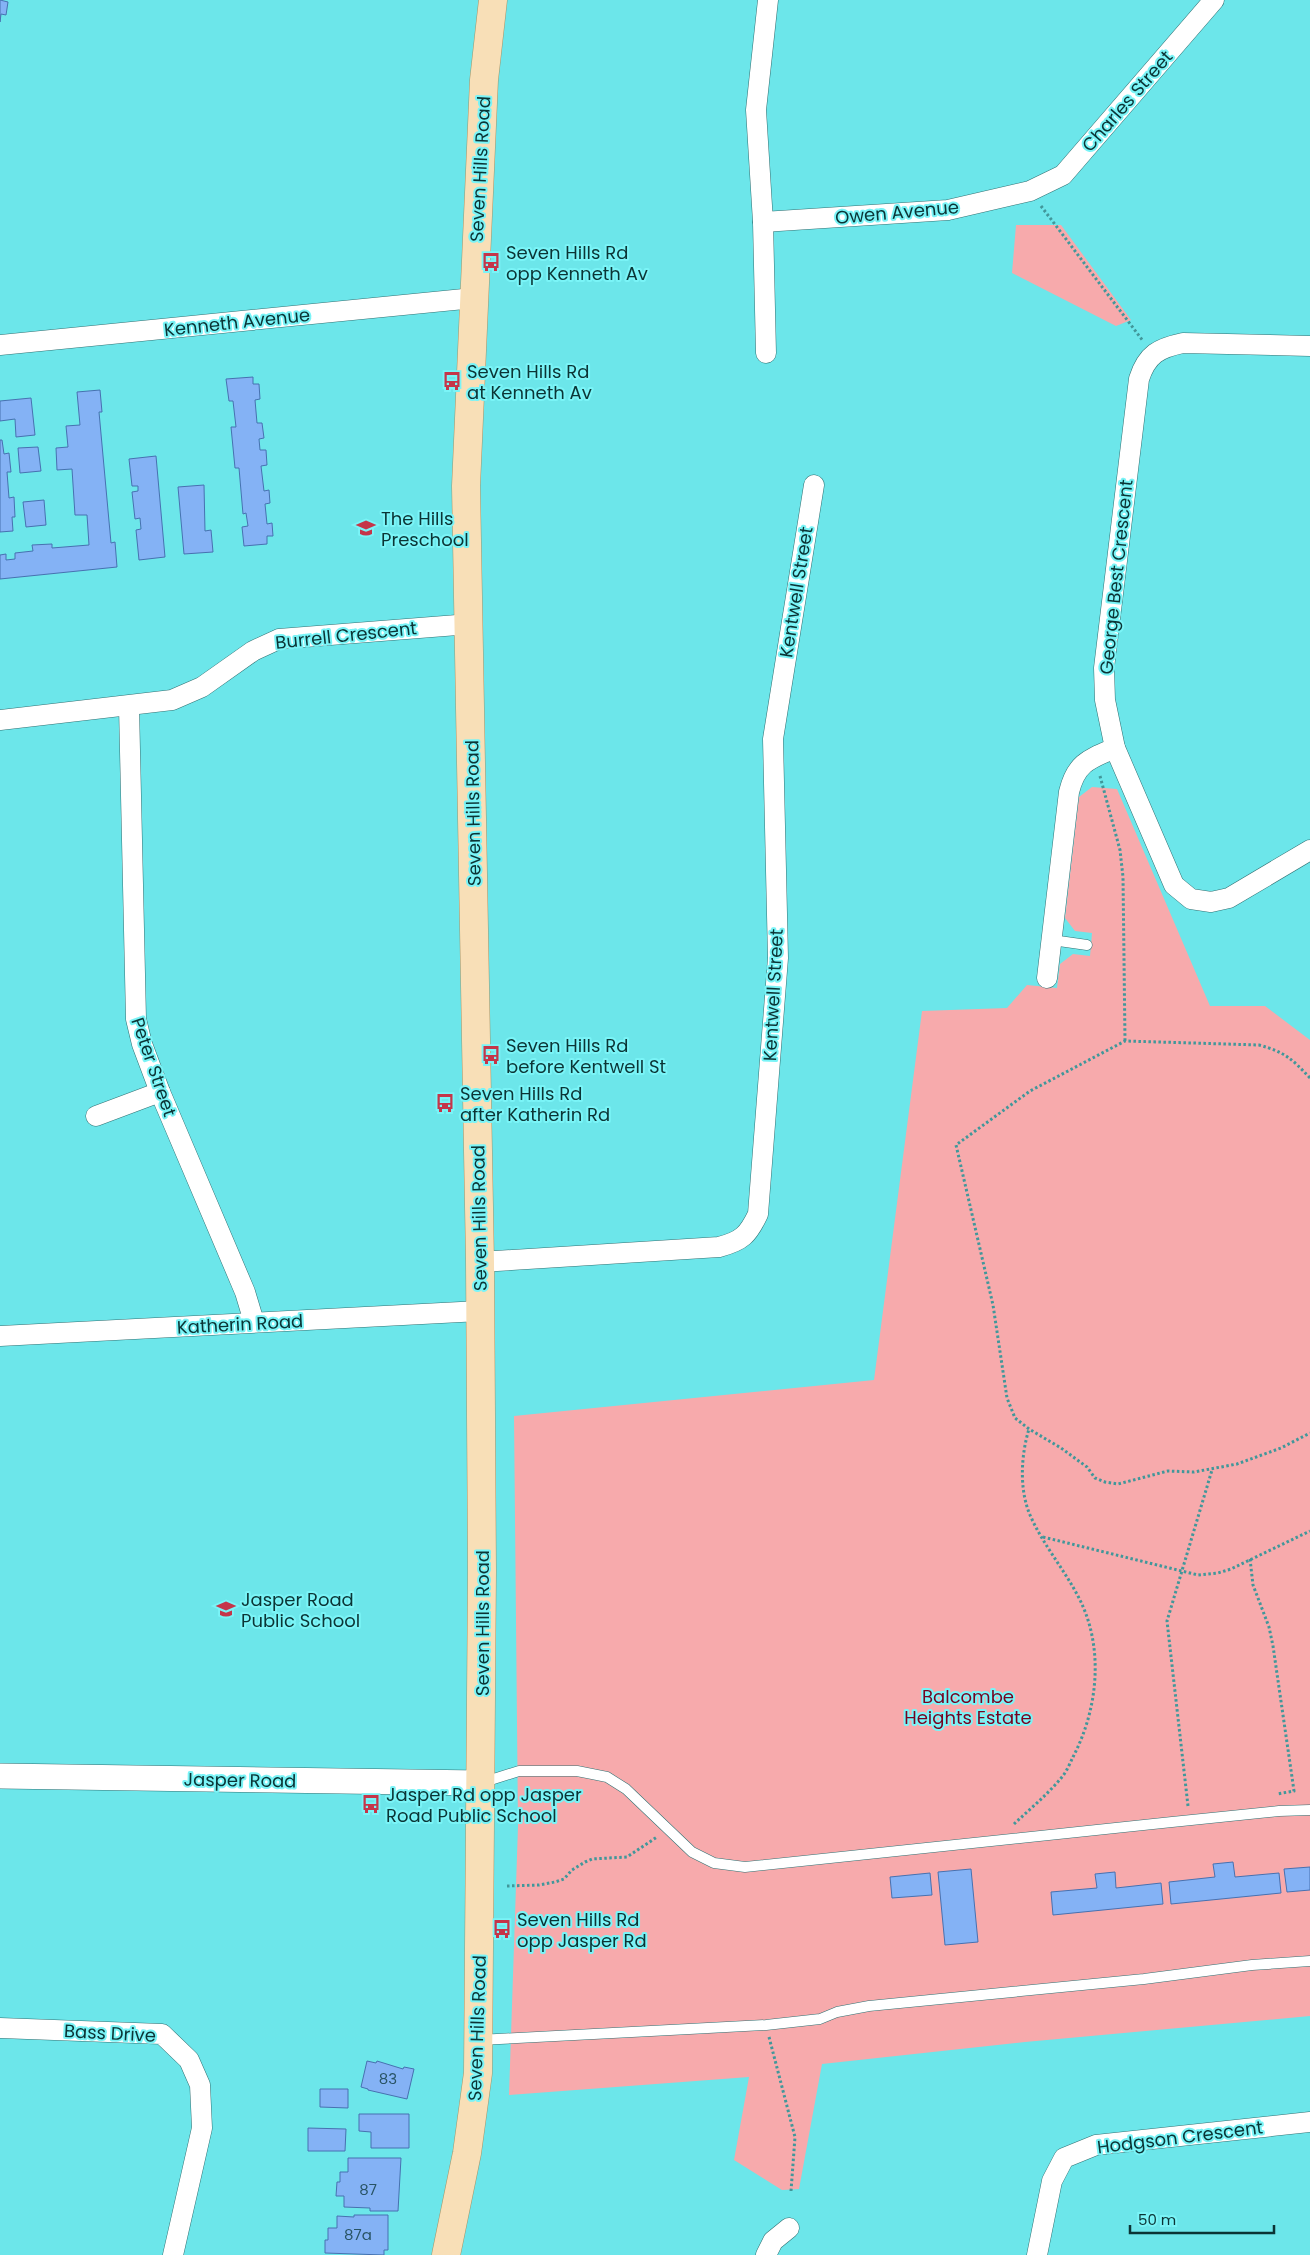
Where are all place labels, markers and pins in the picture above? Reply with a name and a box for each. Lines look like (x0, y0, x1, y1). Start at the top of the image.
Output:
place label: Seven Hills Rd opp Kenneth Av (506, 240, 648, 286)
bus stop icon: Seven Hills Rd opp Kenneth Av (480, 251, 502, 273)
place label: Seven Hills Rd at Kenneth Av (467, 359, 592, 405)
bus stop icon: Seven Hills Rd at Kenneth Av (441, 370, 463, 392)
place label: The Hills Preschool (381, 506, 469, 552)
school or university icon: The Hills Preschool (355, 517, 377, 539)
place label: Seven Hills Rd before Kentwell St (506, 1033, 666, 1079)
bus stop icon: Seven Hills Rd before Kentwell St (480, 1044, 502, 1066)
place label: Seven Hills Rd after Katherin Rd (460, 1081, 610, 1127)
bus stop icon: Seven Hills Rd after Katherin Rd (434, 1092, 456, 1114)
place label: Jasper Road Public School (241, 1587, 360, 1633)
school or university icon: Jasper Road Public School (215, 1598, 237, 1620)
place label: Jasper Rd opp Jasper Road Public School (386, 1782, 582, 1828)
bus stop icon: Jasper Rd opp Jasper Road Public School (360, 1793, 382, 1815)
place label: Seven Hills Rd opp Jasper Rd (517, 1907, 647, 1953)
bus stop icon: Seven Hills Rd opp Jasper Rd (491, 1918, 513, 1940)

